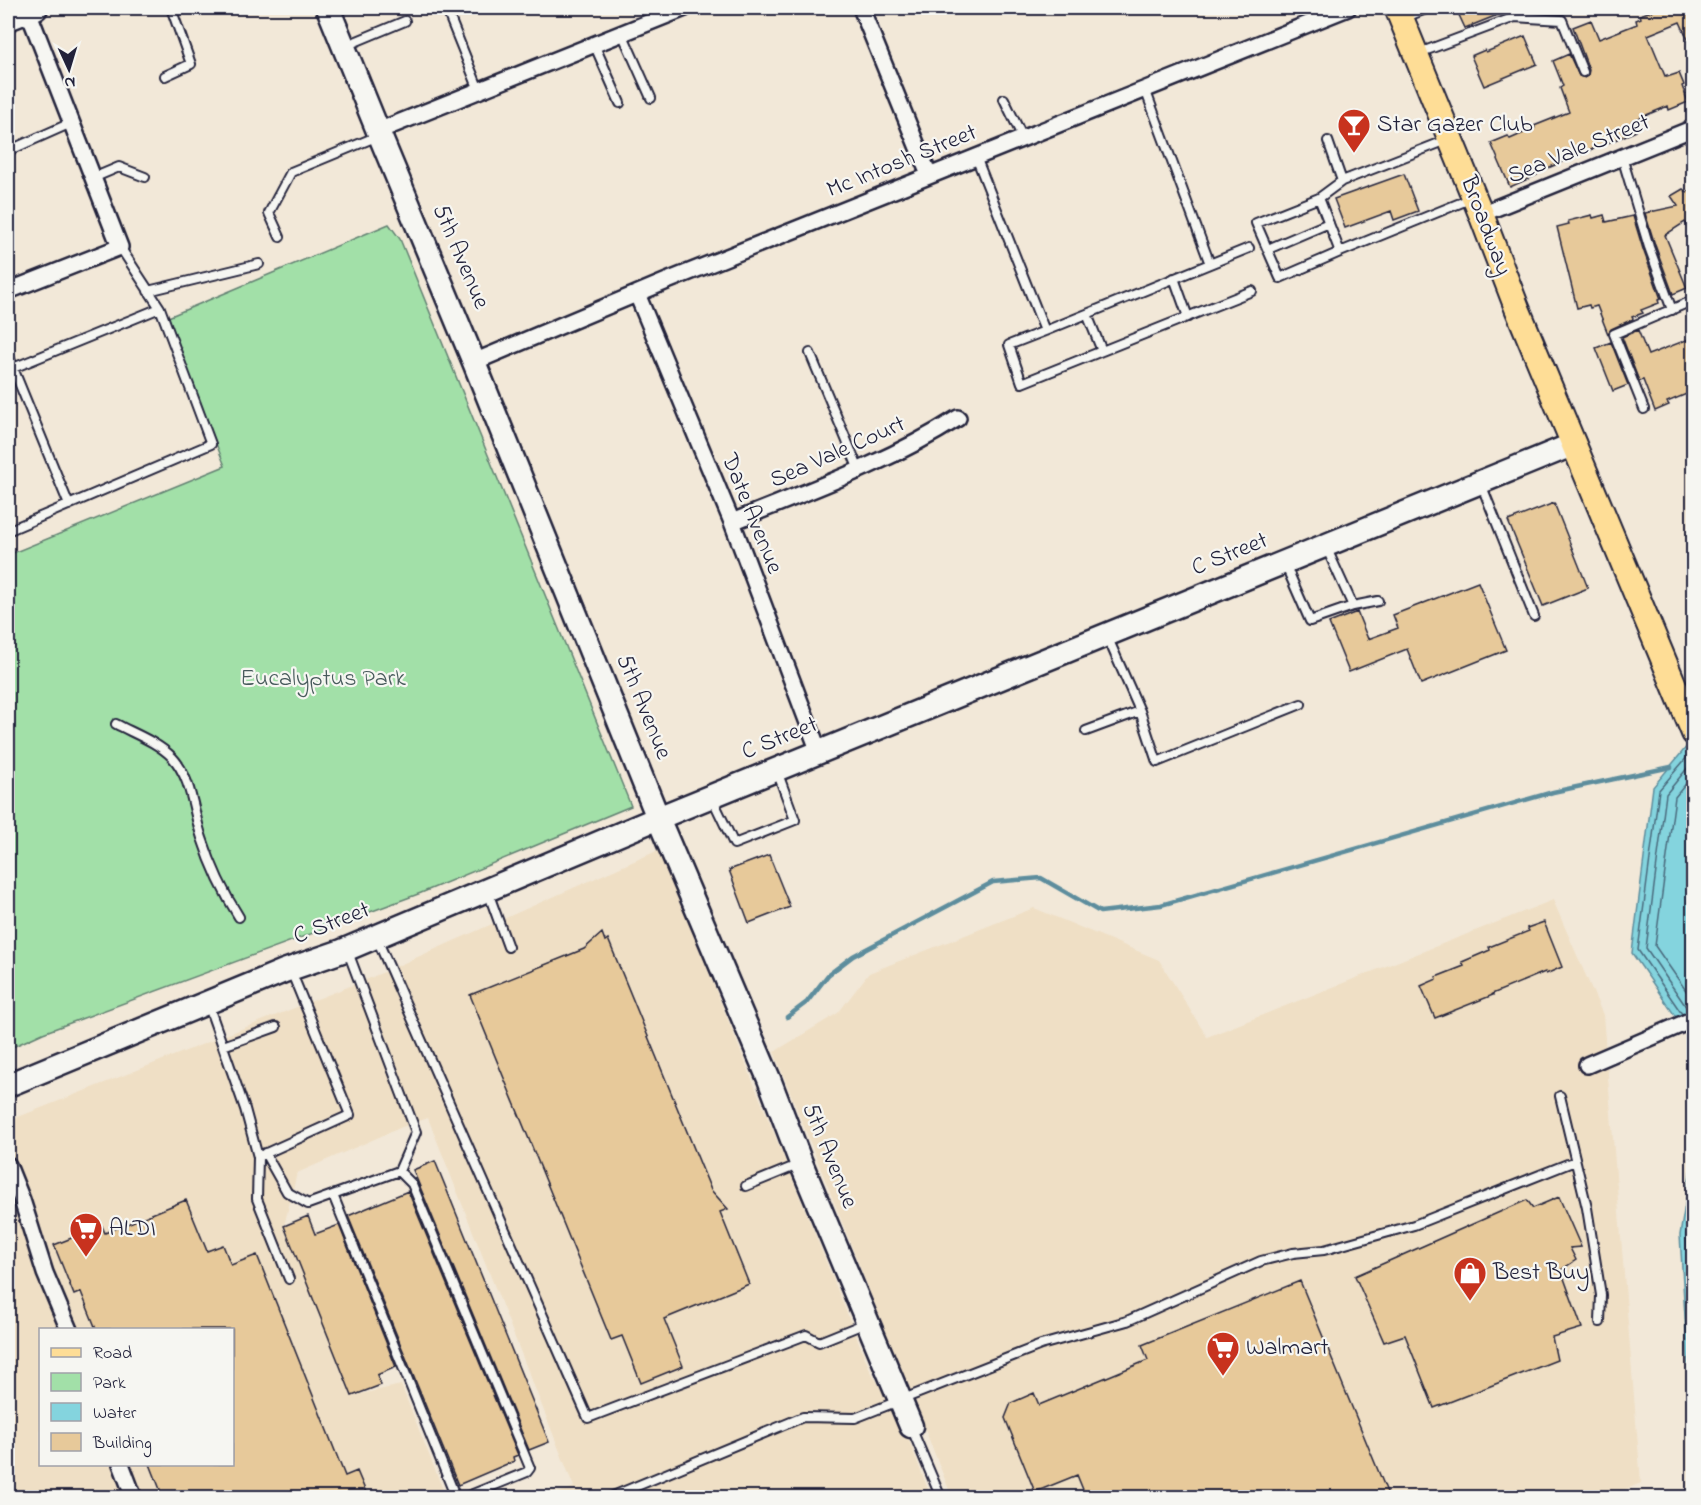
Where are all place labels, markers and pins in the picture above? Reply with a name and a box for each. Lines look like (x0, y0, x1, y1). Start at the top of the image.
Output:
bar icon: Star Gazer Club (1336, 107, 1372, 154)
place label: Star Gazer Club (1377, 108, 1533, 143)
supermarket icon: ALDI (68, 1211, 104, 1258)
place label: ALDI (109, 1212, 156, 1247)
shop icon: Best Buy (1452, 1255, 1488, 1302)
place label: Best Buy (1492, 1256, 1589, 1292)
supermarket icon: Walmart (1205, 1330, 1241, 1377)
place label: Walmart (1246, 1331, 1329, 1366)

